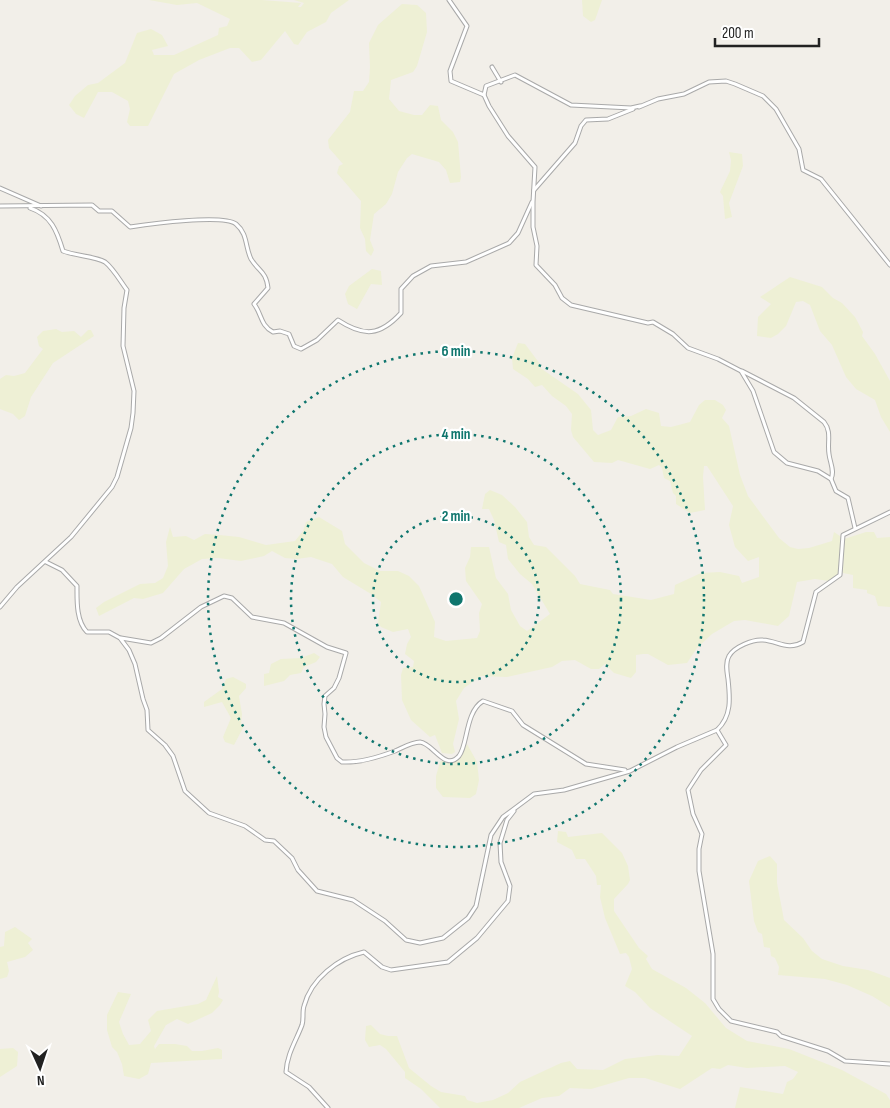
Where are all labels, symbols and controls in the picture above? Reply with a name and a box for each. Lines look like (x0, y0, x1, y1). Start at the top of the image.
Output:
scale bar (715, 15, 819, 47)
text: 200 m (722, 24, 754, 43)
text: 6 min (441, 342, 471, 361)
text: 4 min (442, 425, 470, 444)
text: 2 min (442, 507, 470, 526)
centre of rings (447, 590, 465, 608)
north arrow (15, 1043, 65, 1093)
text: N (36, 1072, 45, 1089)

